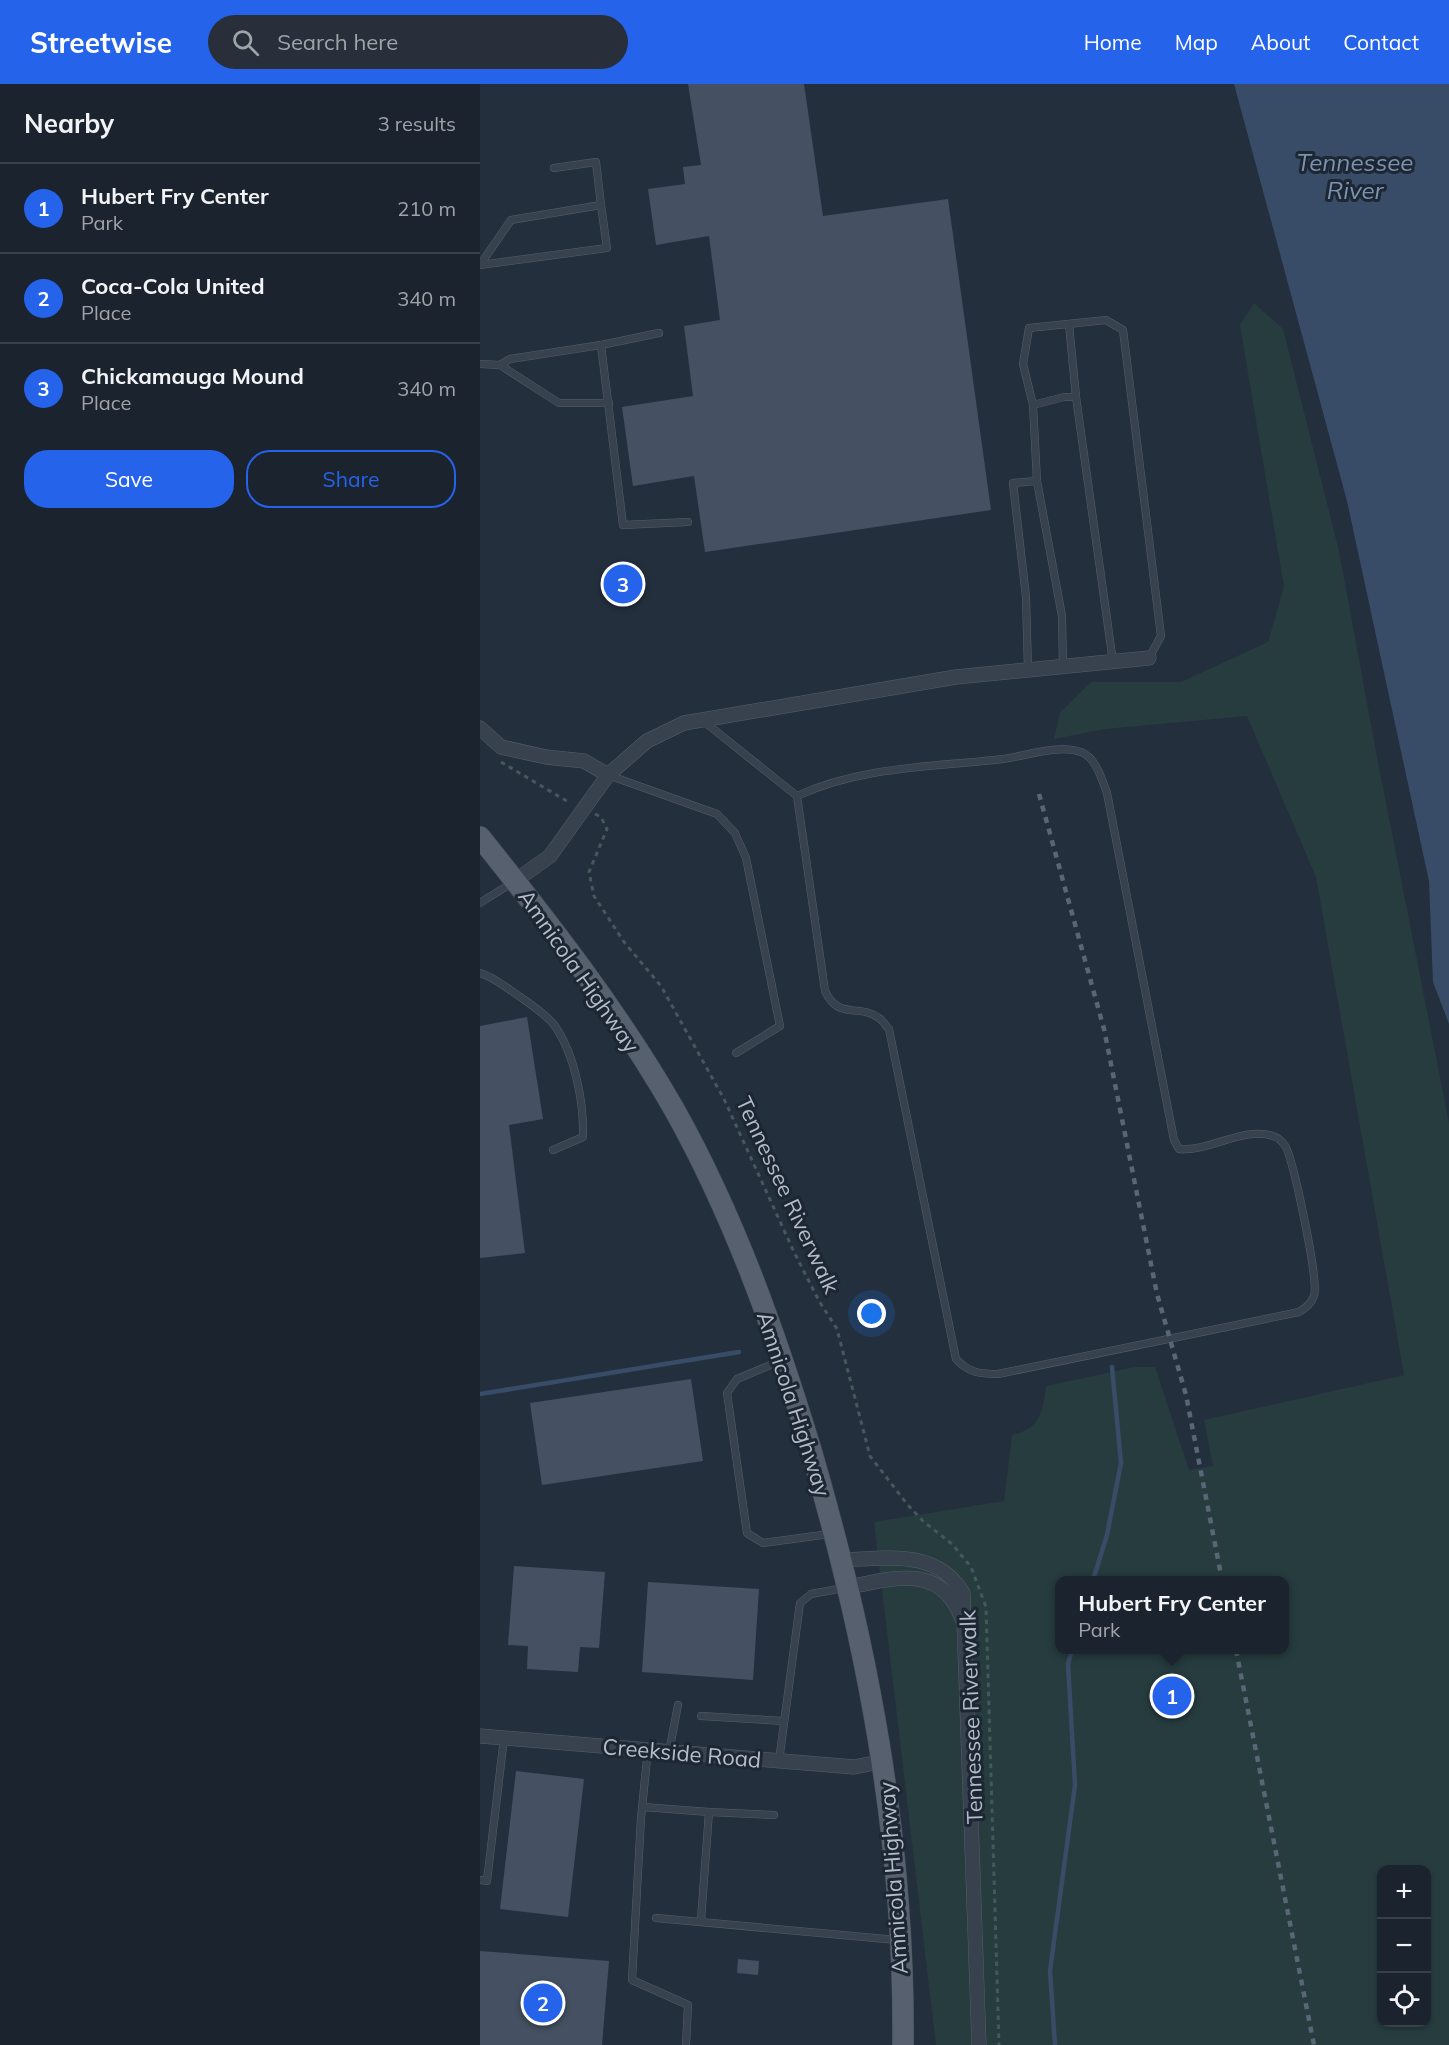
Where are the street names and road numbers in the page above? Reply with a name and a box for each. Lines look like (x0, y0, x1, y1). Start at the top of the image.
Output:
street label: Amnicola Highway (512, 884, 646, 1058)
street label: Tennessee Riverwalk (730, 1092, 846, 1299)
street label: Amnicola Highway (751, 1308, 837, 1500)
street label: Tennessee Riverwalk (953, 1609, 989, 1824)
street label: Creekside Road (602, 1732, 762, 1774)
street label: Amnicola Highway (872, 1781, 914, 1975)

